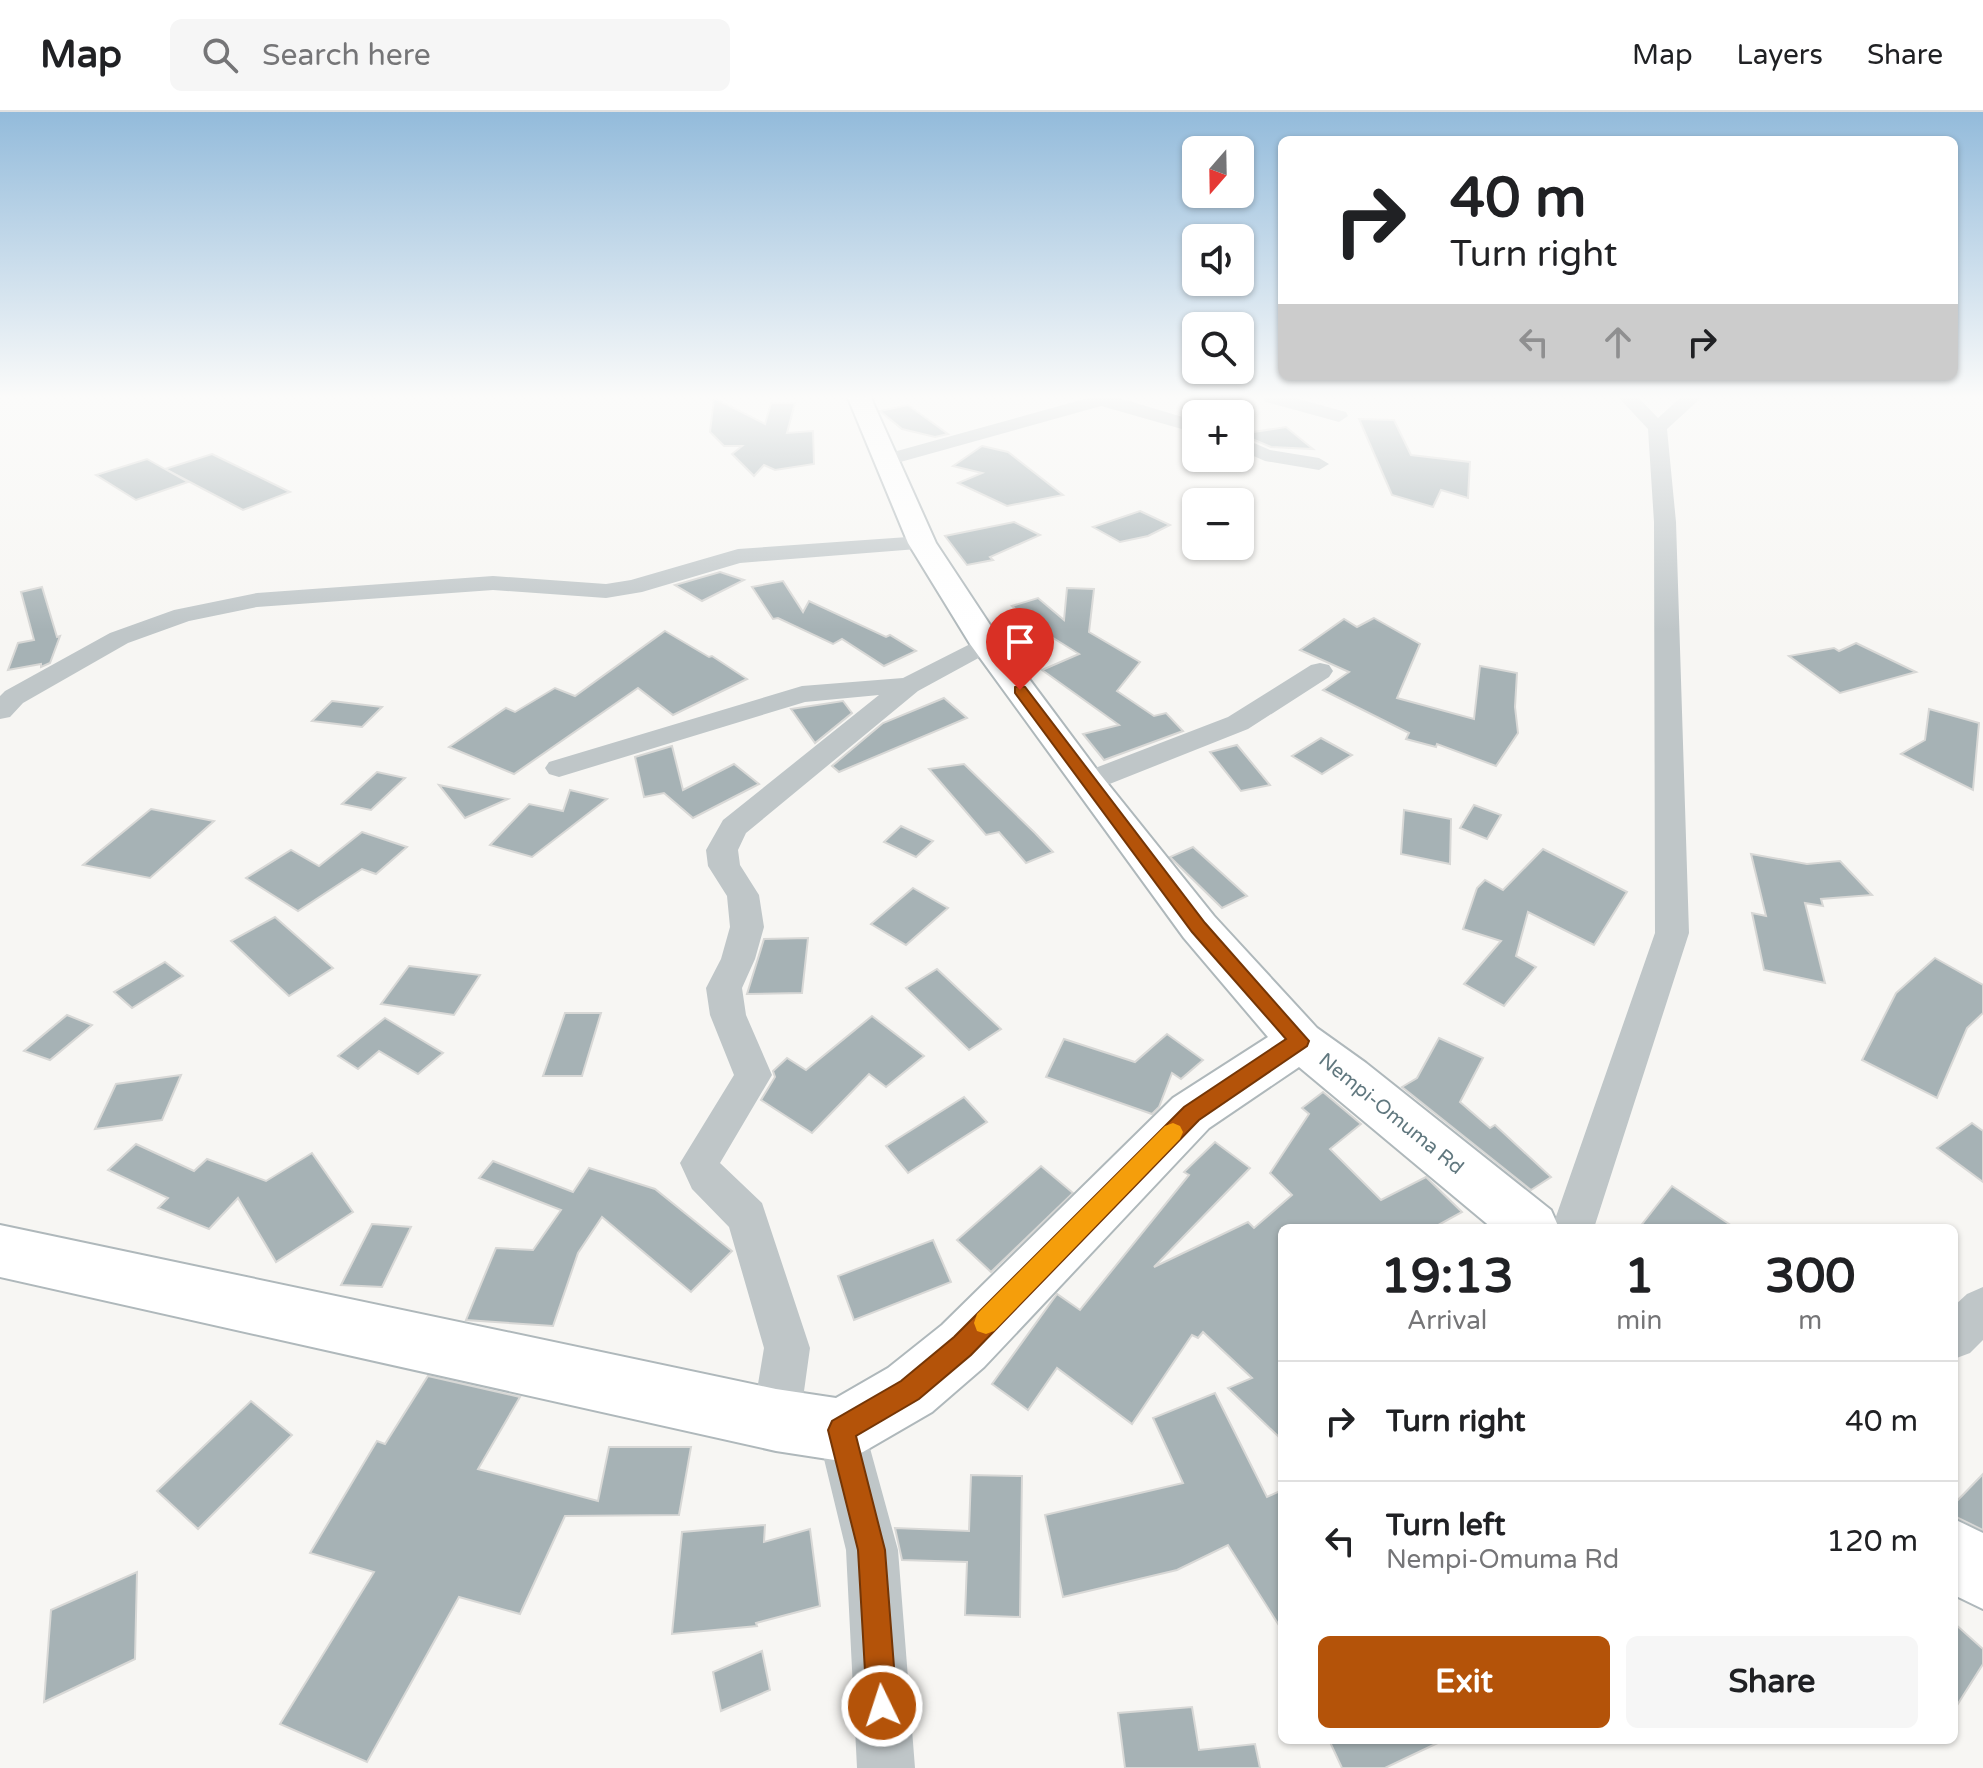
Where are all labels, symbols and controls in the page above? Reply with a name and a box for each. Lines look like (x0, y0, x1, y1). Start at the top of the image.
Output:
search box (170, 19, 730, 91)
text: Map (40, 32, 122, 78)
icon: search (198, 33, 242, 77)
text: Search here (262, 37, 431, 74)
text: Map (1632, 38, 1693, 72)
text: Layers (1737, 38, 1823, 72)
text: Share (1867, 38, 1943, 72)
north arrow (1182, 136, 1254, 208)
map controls (1182, 136, 1254, 560)
text: 40 m (1450, 165, 1586, 232)
icon: right (1318, 168, 1422, 272)
button: sound (1182, 224, 1254, 296)
text: Turn right (1450, 233, 1617, 276)
button: search (1182, 312, 1254, 384)
icon: left (1512, 320, 1556, 364)
icon: ahead (1596, 320, 1640, 364)
icon: right (1680, 320, 1724, 364)
button: + (1182, 400, 1254, 472)
button: − (1182, 488, 1254, 560)
pin (986, 608, 1054, 690)
icon: arrive (998, 620, 1042, 664)
street label: Nempi-Omuma Rd (1314, 1048, 1468, 1180)
text: 19:13 (1381, 1248, 1514, 1306)
text: 1 (1624, 1248, 1654, 1306)
text: 300 (1765, 1248, 1855, 1306)
text: Arrival (1407, 1305, 1487, 1336)
text: min (1616, 1305, 1662, 1336)
text: m (1798, 1305, 1822, 1336)
icon: right (1318, 1399, 1362, 1443)
text: Turn right (1386, 1403, 1526, 1440)
text: 40 m (1845, 1403, 1918, 1440)
text: Turn left (1386, 1507, 1505, 1544)
icon: left (1318, 1519, 1362, 1563)
text: 120 m (1826, 1523, 1918, 1560)
text: Nempi-Omuma Rd (1386, 1544, 1619, 1575)
button: Exit (1318, 1636, 1610, 1728)
button: Share (1626, 1636, 1918, 1728)
position arrow (840, 1664, 924, 1748)

